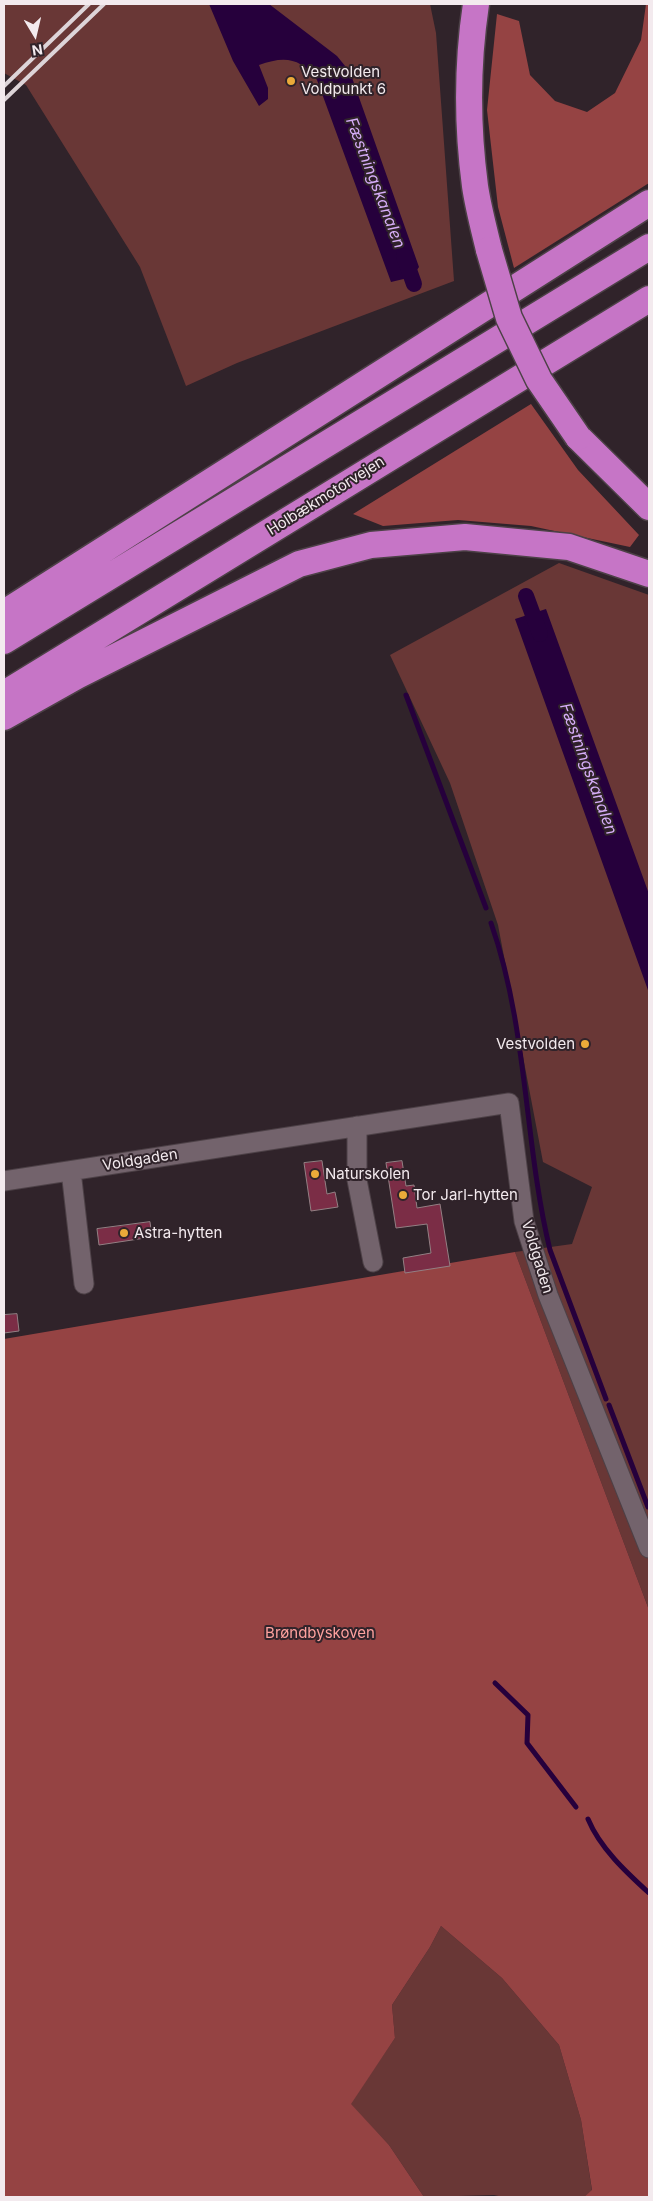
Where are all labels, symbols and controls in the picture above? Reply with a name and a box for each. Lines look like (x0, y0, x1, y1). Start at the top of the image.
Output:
north arrow (10, 10, 60, 60)
text: N (31, 41, 44, 60)
place label: Vestvolden Voldpunkt 6 (301, 63, 386, 98)
marker: Vestvolden Voldpunkt 6 (285, 75, 297, 87)
water label: Fæstningskanalen (341, 115, 409, 251)
street label: Holbækmotorvejen (264, 453, 388, 539)
water label: Fæstningskanalen (555, 701, 621, 837)
place label: Vestvolden (496, 1035, 575, 1053)
marker: Vestvolden (579, 1038, 591, 1050)
street label: Voldgaden (101, 1145, 179, 1175)
place label: Naturskolen (325, 1165, 410, 1183)
marker: Naturskolen (309, 1168, 321, 1180)
place label: Tor Jarl-hytten (413, 1186, 518, 1204)
marker: Tor Jarl-hytten (397, 1189, 409, 1201)
street label: Voldgaden (517, 1218, 557, 1296)
place label: Astra-hytten (134, 1224, 222, 1242)
marker: Astra-hytten (118, 1227, 130, 1239)
park label: Brøndbyskoven (265, 1624, 375, 1642)

